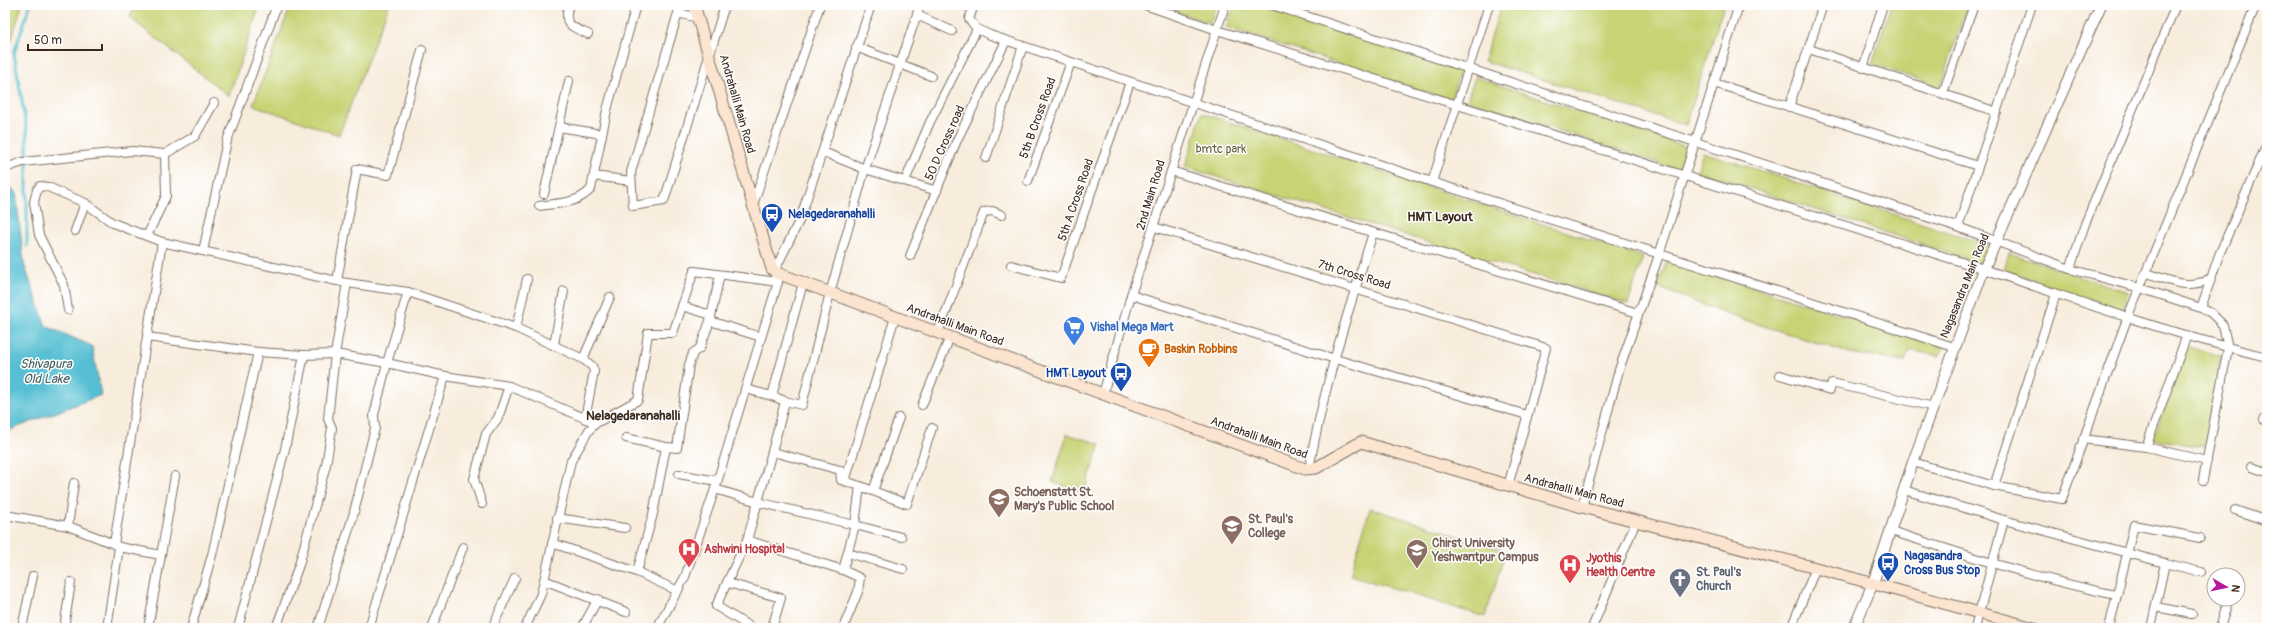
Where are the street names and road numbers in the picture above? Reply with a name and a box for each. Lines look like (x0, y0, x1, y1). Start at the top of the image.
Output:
street label: Andrahalli Main Road (716, 53, 758, 155)
street label: 5th B Cross Road (1016, 75, 1060, 161)
street label: 50 D Cross road (922, 103, 968, 183)
street label: 5th A Cross Road (1055, 157, 1097, 243)
street label: 2nd Main Road (1133, 158, 1169, 232)
street label: Nagasandra Main Road (1937, 231, 1993, 341)
street label: 7th Cross Road (1316, 257, 1392, 293)
street label: Andrahalli Main Road (904, 300, 1006, 350)
street label: Andrahalli Main Road (1208, 413, 1310, 463)
street label: Andrahalli Main Road (1523, 470, 1626, 512)

